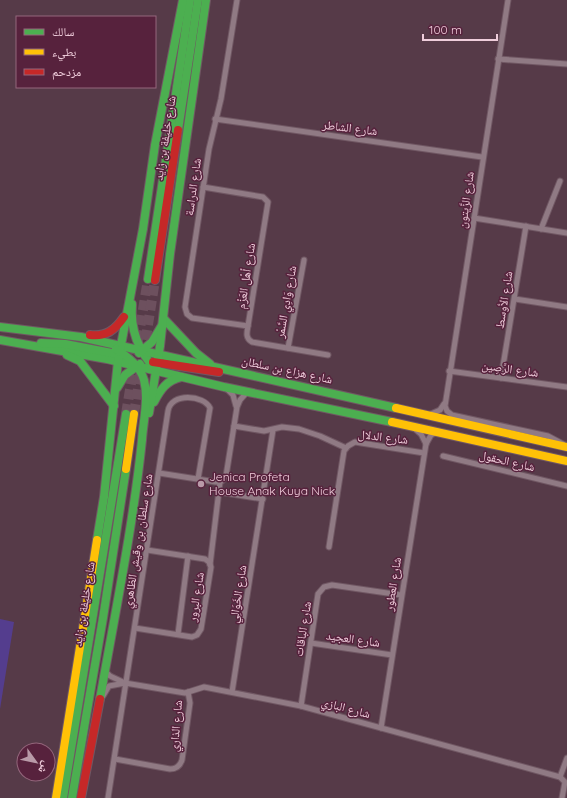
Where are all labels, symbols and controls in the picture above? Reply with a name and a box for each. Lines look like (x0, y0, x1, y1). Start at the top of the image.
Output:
legend (16, 16, 156, 88)
scale bar (423, 16, 497, 42)
text: 100 m (429, 22, 462, 37)
text: سالك (52, 24, 74, 39)
text: بطيء (52, 44, 76, 62)
text: مزدحم (52, 64, 81, 80)
street label: شارع خليفة بن زايد (150, 95, 180, 181)
street label: شارع الشاطر (321, 117, 378, 139)
street label: شارع الدراسة (181, 157, 205, 217)
street label: شارع الزَّيتون (454, 170, 478, 230)
street label: شارع أهْل العَزْم (233, 242, 259, 310)
street label: شارع وَادِي السَّمْر (272, 264, 302, 341)
street label: شارع الأوسط (492, 270, 516, 330)
street label: شارع هزاع بن سلطان (240, 353, 334, 387)
street label: شارع الرَّصِين (481, 357, 539, 381)
street label: شارع الدلال (357, 426, 409, 448)
street label: شارع الحقول (477, 447, 537, 475)
place label: Jenica Profeta House Anak Kuya Nick (209, 469, 335, 498)
street label: شارع سلطان بن وقيش الظاهري (119, 472, 159, 610)
marker: Jenica Profeta House Anak Kuya Nick (196, 479, 206, 489)
street label: شارع العطور (381, 556, 405, 613)
street label: شارع خليفة بن زايد (69, 561, 99, 647)
street label: شارع الخَوَالِي (226, 564, 253, 625)
street label: شارع البرور (184, 571, 208, 624)
street label: شارع الباقات (291, 600, 315, 658)
street label: شارع العجيد (325, 627, 381, 651)
street label: شارع البازي (319, 694, 372, 724)
street label: شارع الذاري (166, 699, 188, 753)
north arrow (16, 742, 56, 782)
text: ش (34, 758, 53, 776)

